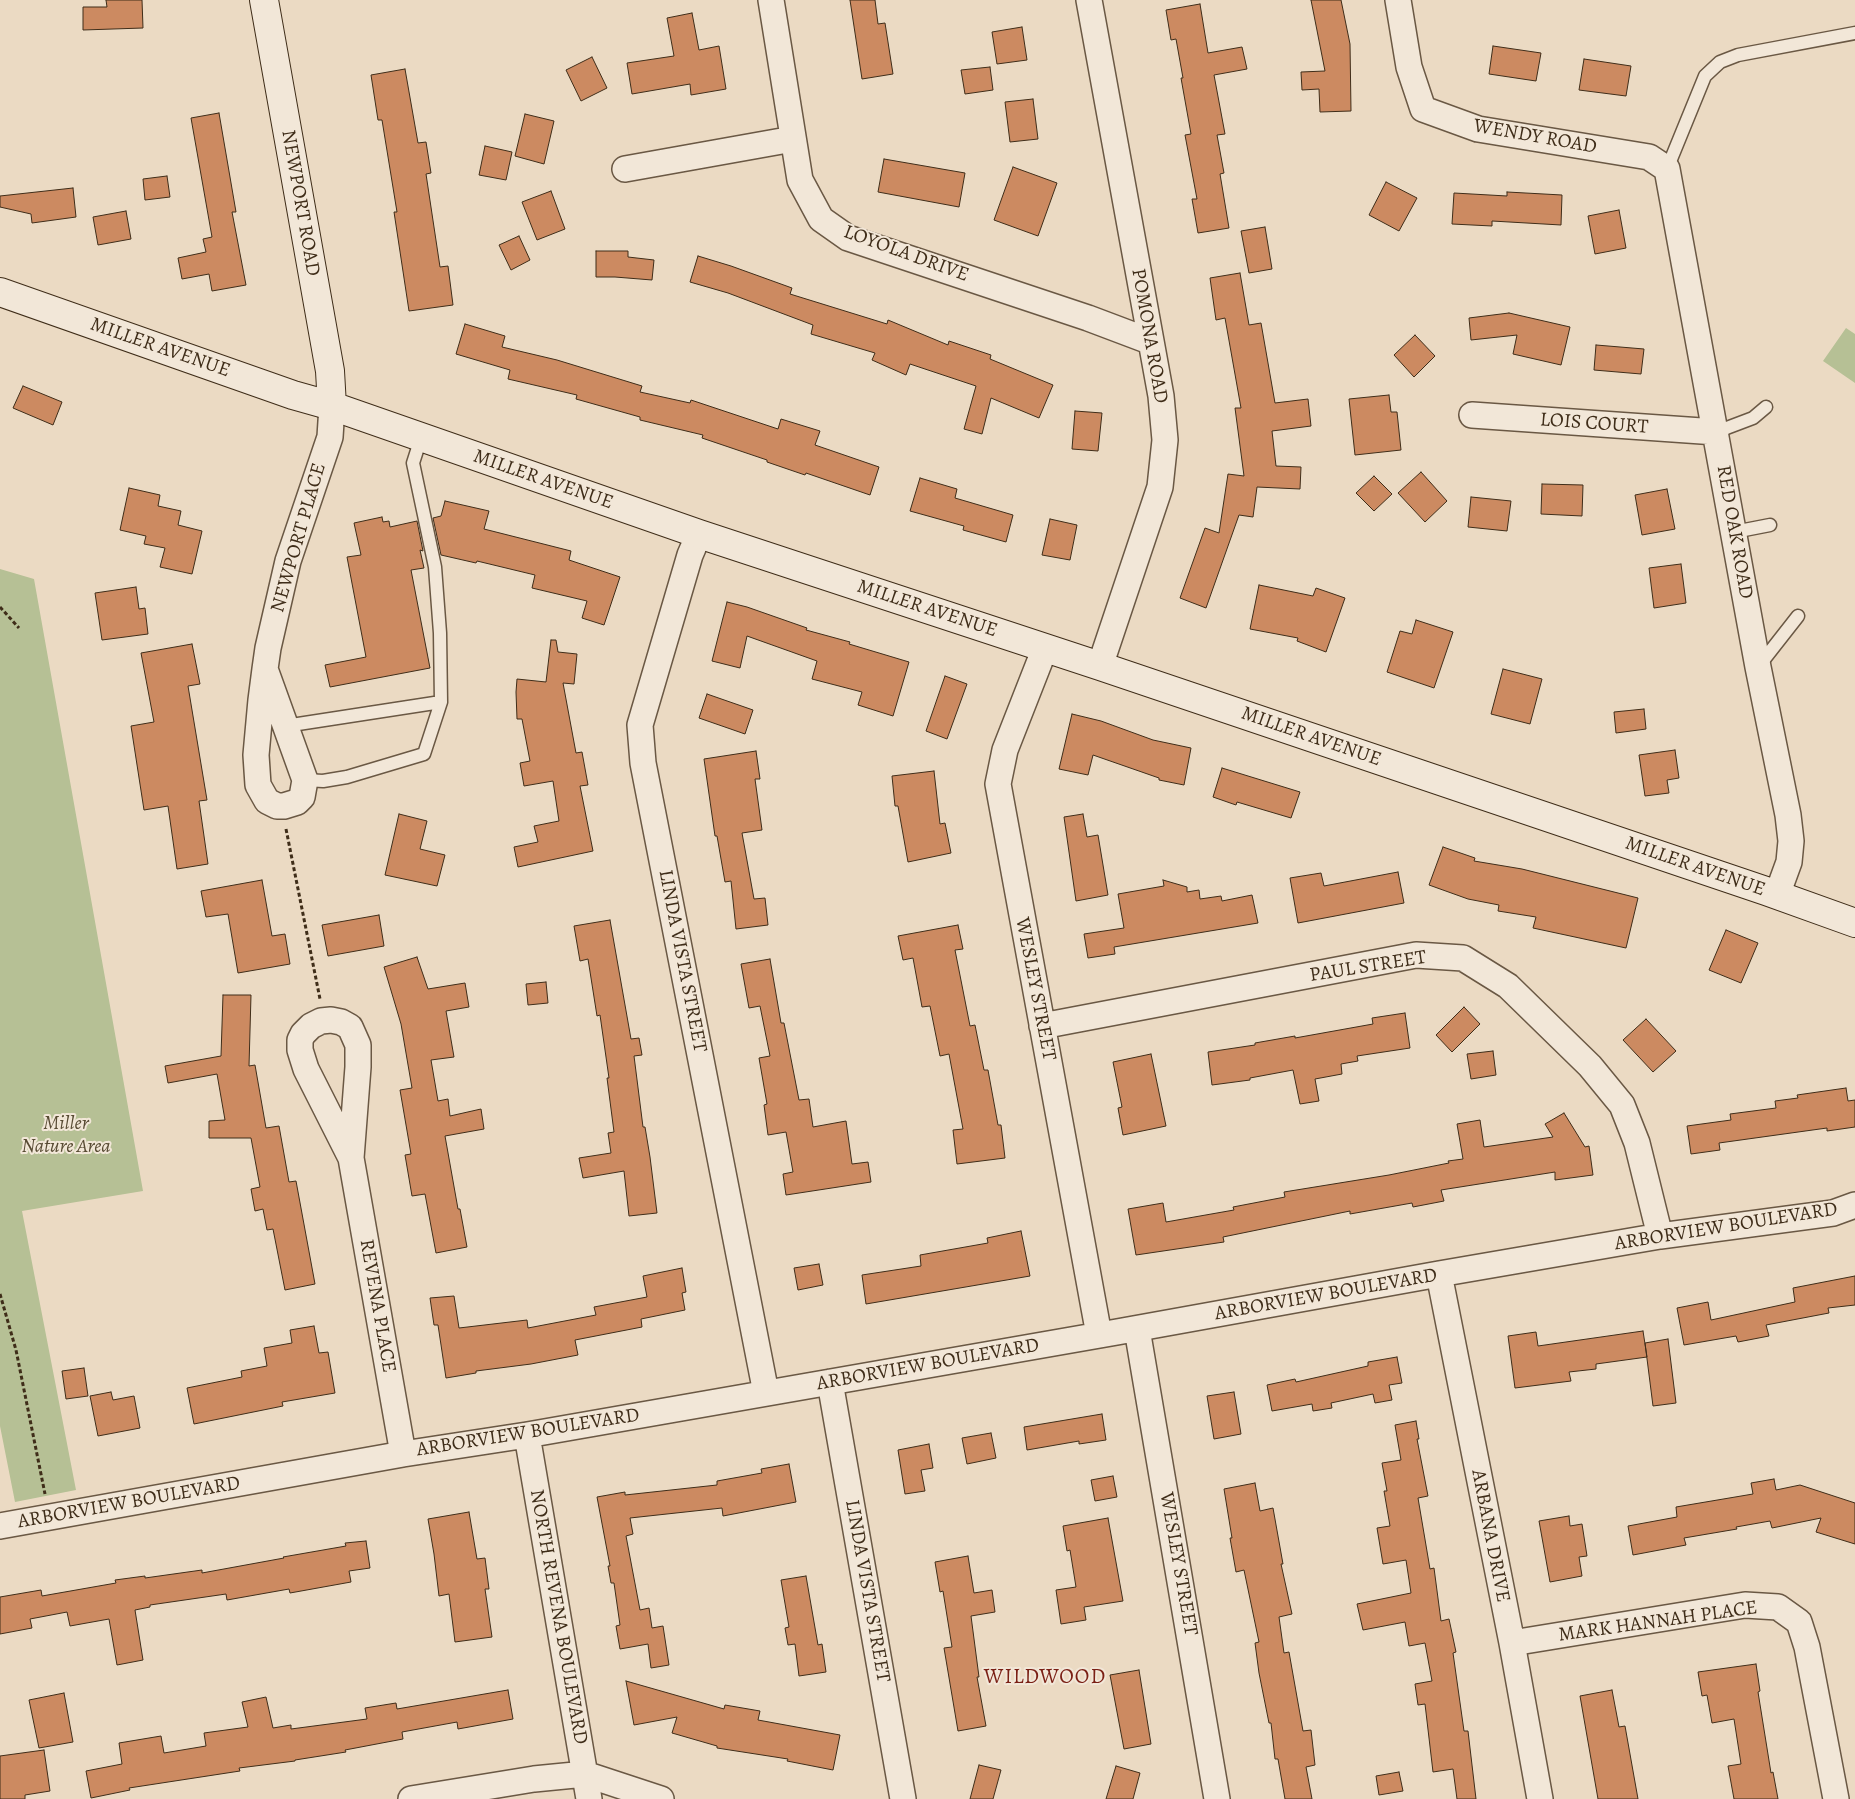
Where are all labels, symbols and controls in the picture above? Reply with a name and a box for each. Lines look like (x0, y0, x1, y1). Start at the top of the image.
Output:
street label: WENDY ROAD (1472, 114, 1598, 160)
street label: NEWPORT ROAD (275, 128, 325, 278)
street label: LOYOLA DRIVE (840, 220, 972, 288)
street label: POMONA ROAD (1125, 267, 1173, 405)
street label: MILLER AVENUE (87, 313, 233, 383)
street label: LOIS COURT (1539, 408, 1649, 440)
street label: MILLER AVENUE (470, 445, 616, 515)
street label: NEWPORT PLACE (266, 461, 332, 615)
street label: RED OAK ROAD (1710, 463, 1758, 601)
street label: MILLER AVENUE (854, 575, 1000, 643)
street label: MILLER AVENUE (1238, 702, 1384, 772)
street label: MILLER AVENUE (1622, 832, 1768, 902)
street label: LINDA VISTA STREET (653, 868, 711, 1054)
street label: WESLEY STREET (1009, 916, 1061, 1062)
street label: PAUL STREET (1308, 946, 1428, 988)
park label: Miller Nature Area (21, 1112, 111, 1159)
street label: ARBORVIEW BOULEVARD (1613, 1198, 1839, 1256)
street label: REVENA PLACE (353, 1237, 401, 1375)
street label: ARBORVIEW BOULEVARD (1213, 1264, 1439, 1326)
street label: ARBORVIEW BOULEVARD (815, 1334, 1041, 1396)
street label: ARBORVIEW BOULEVARD (415, 1404, 641, 1462)
street label: ARBANA DRIVE (1465, 1468, 1515, 1604)
street label: ARBORVIEW BOULEVARD (16, 1472, 242, 1534)
street label: NORTH REVENA BOULEVARD (524, 1488, 592, 1746)
street label: WESLEY STREET (1154, 1490, 1202, 1638)
street label: LINDA VISTA STREET (839, 1498, 895, 1684)
street label: MARK HANNAH PLACE (1557, 1596, 1759, 1648)
district label: WILDWOOD (983, 1665, 1107, 1691)

